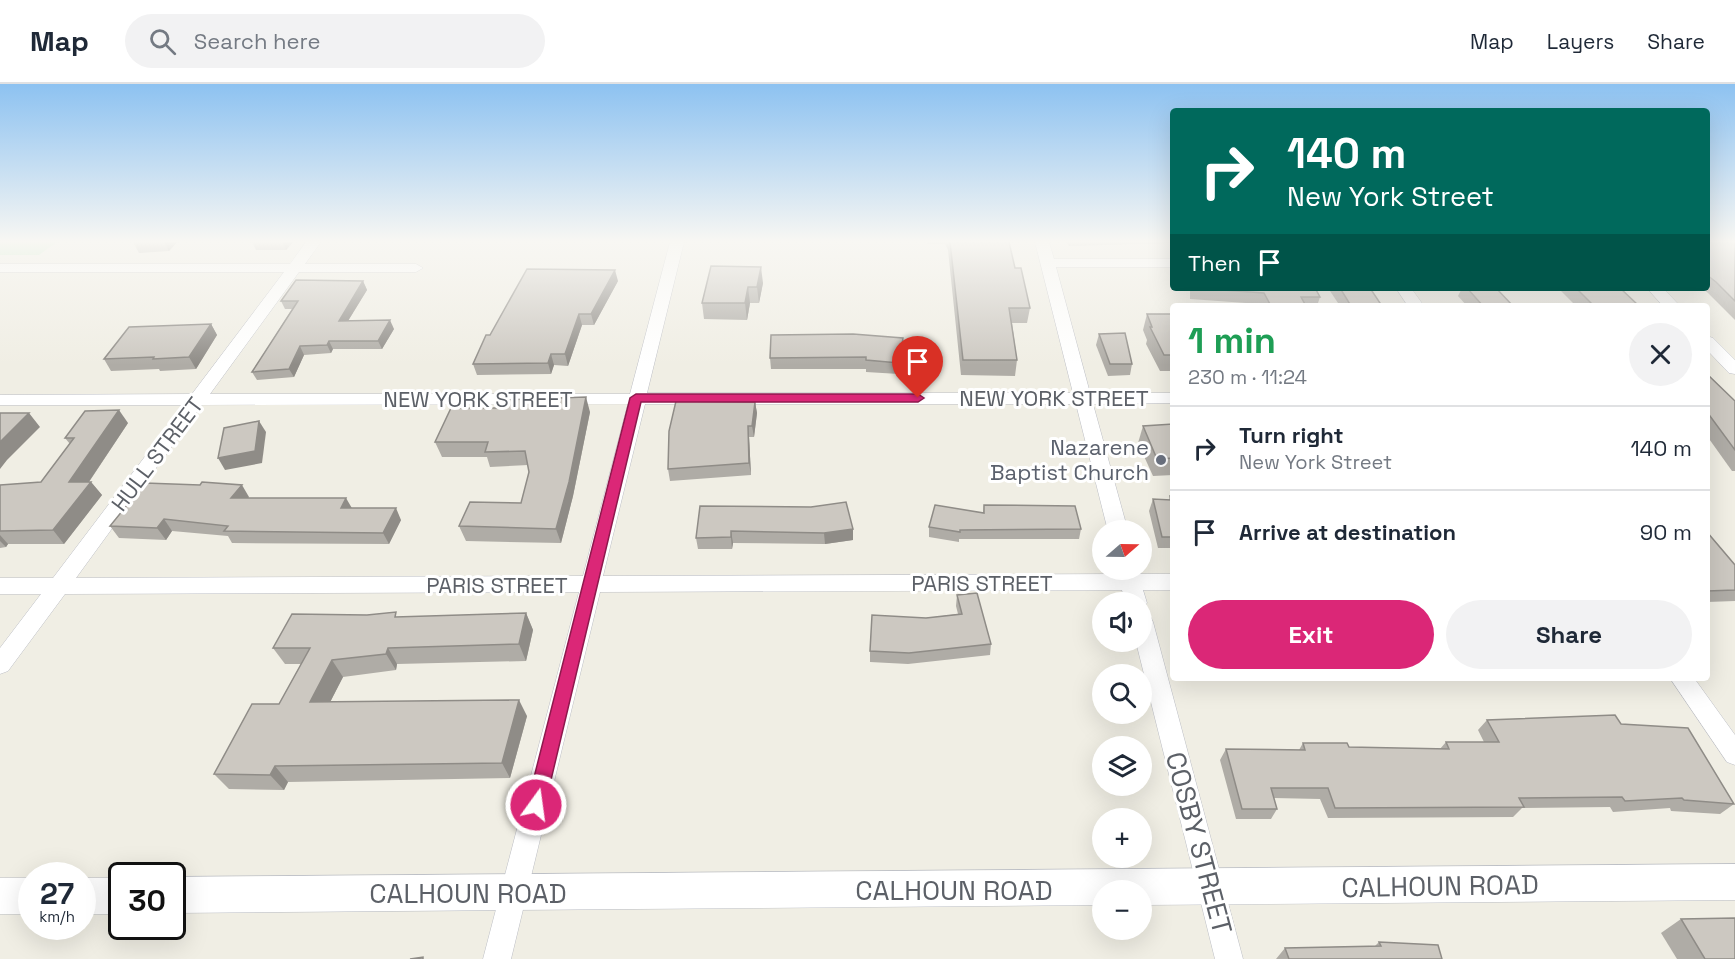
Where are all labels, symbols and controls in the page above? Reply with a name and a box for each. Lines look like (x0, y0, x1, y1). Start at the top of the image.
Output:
search box (125, 14, 545, 68)
text: Map (30, 23, 89, 59)
icon: search (146, 25, 179, 58)
text: Search here (194, 27, 321, 55)
text: Map (1470, 28, 1514, 55)
text: Layers (1547, 28, 1614, 55)
text: Share (1647, 28, 1705, 55)
text: 140 m (1287, 127, 1406, 180)
icon: right (1188, 132, 1266, 210)
text: New York Street (1287, 179, 1494, 214)
icon: arrive (1253, 246, 1286, 279)
text: Then (1188, 249, 1241, 277)
text: 1 min (1188, 318, 1276, 364)
button: close (1629, 323, 1692, 386)
pin (892, 336, 943, 398)
icon: arrive (901, 345, 934, 378)
text: 230 m · 11:24 (1188, 364, 1307, 390)
street label: NEW YORK STREET (959, 384, 1149, 412)
street label: NEW YORK STREET (383, 385, 573, 413)
street label: HULL STREET (105, 391, 209, 517)
text: Turn right (1239, 421, 1344, 449)
icon: right (1188, 432, 1221, 465)
place label: Nazarene Baptist Church (990, 433, 1149, 486)
text: 140 m (1630, 434, 1692, 462)
text: New York Street (1239, 449, 1392, 475)
marker: Nazarene Baptist Church (1154, 453, 1168, 467)
icon: arrive (1188, 516, 1221, 549)
text: Arrive at destination (1239, 518, 1456, 546)
text: 90 m (1640, 518, 1692, 546)
north arrow (1092, 520, 1152, 580)
map controls (1092, 520, 1152, 940)
street label: PARIS STREET (911, 569, 1053, 597)
street label: PARIS STREET (426, 571, 568, 599)
button: sound (1092, 592, 1152, 652)
button: Exit (1188, 600, 1434, 669)
button: Share (1446, 600, 1692, 669)
button: search (1092, 664, 1152, 724)
button: layers (1092, 736, 1152, 796)
street label: COSBY STREET (1158, 748, 1240, 938)
position arrow (504, 773, 568, 837)
button: + (1092, 808, 1152, 868)
speed limit sign: 30 (108, 862, 186, 940)
street label: CALHOUN ROAD (1341, 867, 1539, 905)
street label: CALHOUN ROAD (855, 873, 1053, 908)
text: 27 (40, 874, 74, 913)
street label: CALHOUN ROAD (369, 876, 567, 911)
button: − (1092, 880, 1152, 940)
text: km/h (39, 907, 75, 926)

